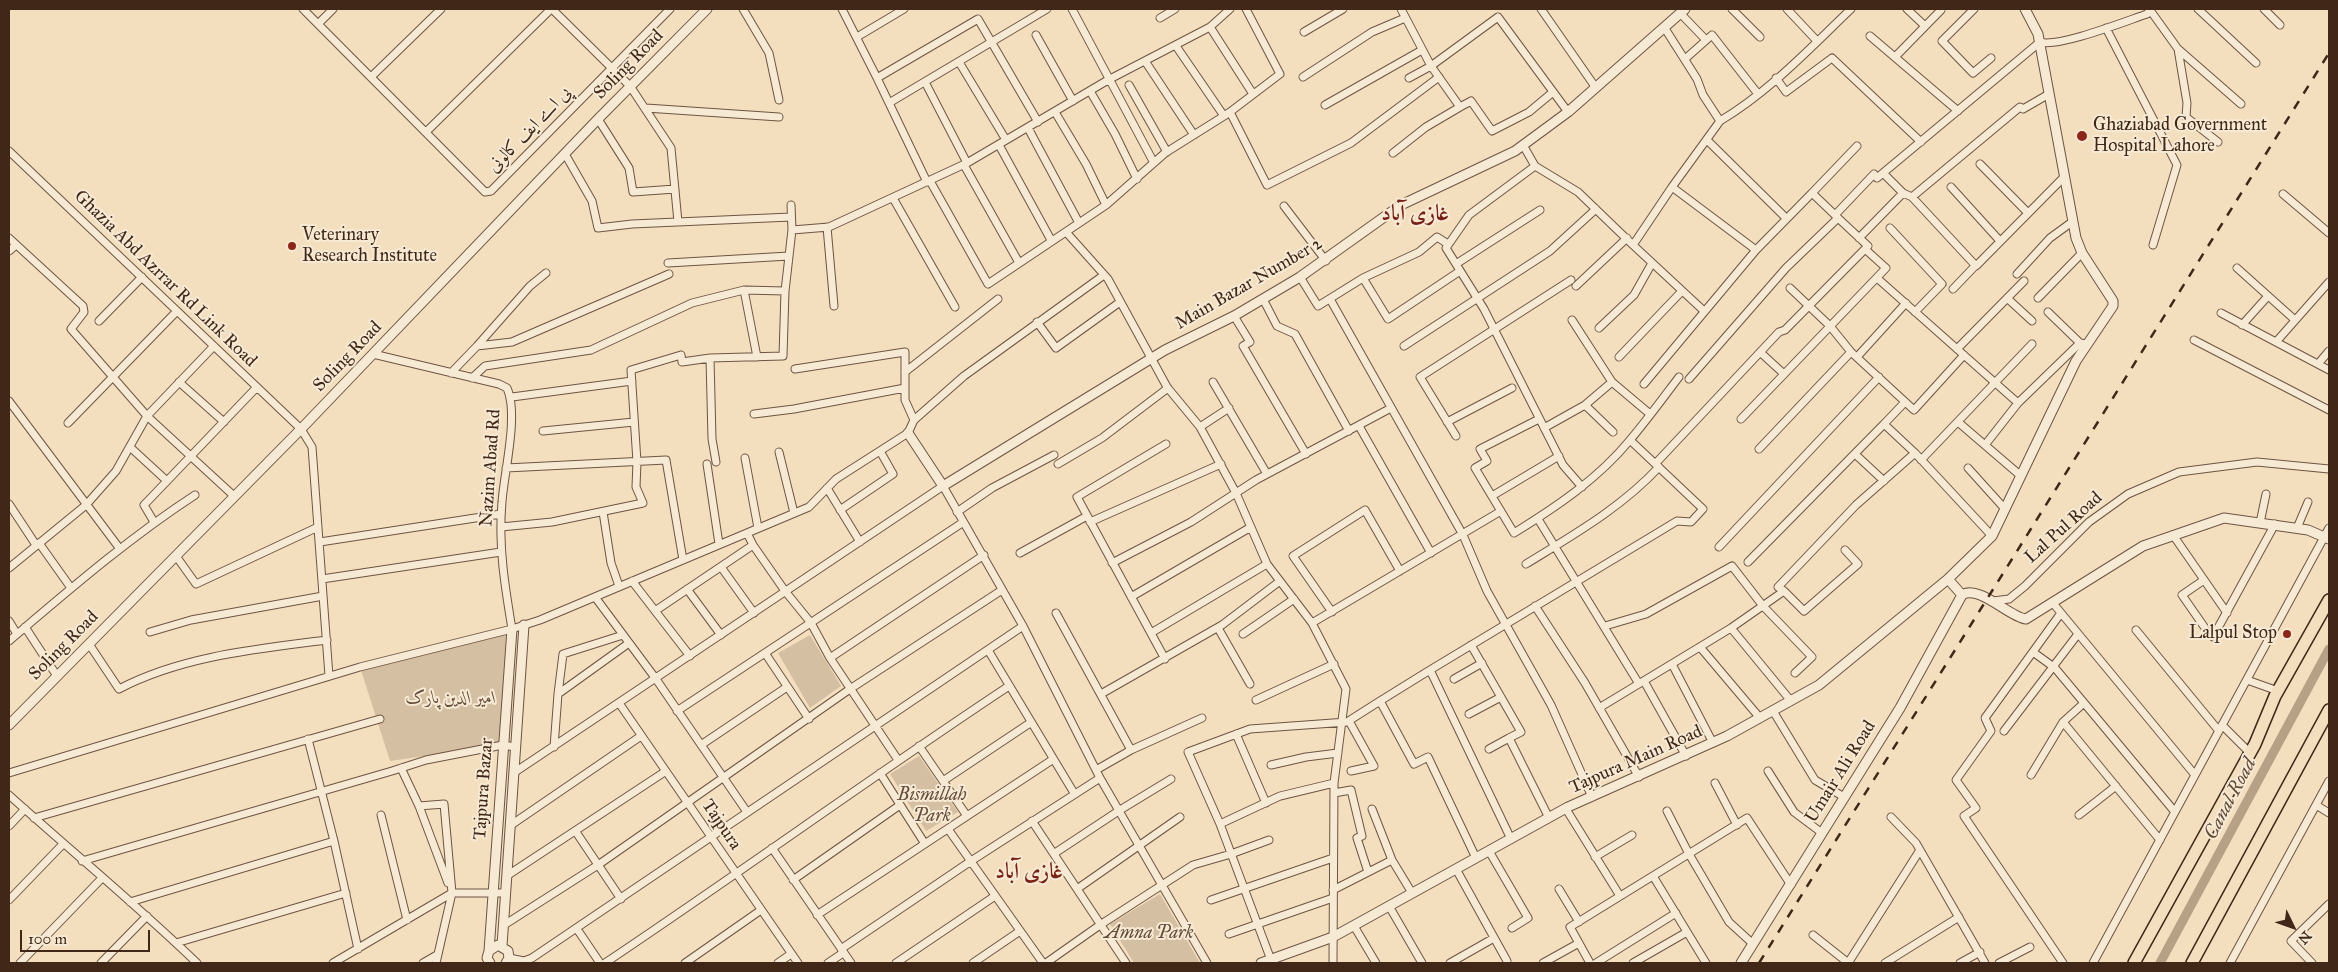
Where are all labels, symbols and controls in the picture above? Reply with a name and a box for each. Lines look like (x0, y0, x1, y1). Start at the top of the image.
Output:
street label: Soling Road (590, 26, 668, 104)
street label: پی اے ایف کالونی (483, 82, 577, 178)
place label: Ghaziabad Government Hospital Lahore (2093, 115, 2267, 158)
marker: Ghaziabad Government Hospital Lahore (2075, 129, 2089, 143)
street label: Ghazia Abd Azrrar Rd Link Road (69, 186, 261, 372)
district label: غازى آباد (1381, 202, 1449, 228)
place label: Veterinary Research Institute (302, 225, 437, 268)
street label: Main Bazar Number 2 (1172, 233, 1326, 335)
marker: Veterinary Research Institute (286, 240, 298, 252)
street label: Soling Road (309, 317, 387, 397)
street label: Nazim Abad Rd (476, 409, 506, 527)
street label: Lal Pul Road (2021, 488, 2107, 568)
street label: Soling Road (25, 607, 103, 685)
place label: Lalpul Stop (2189, 623, 2277, 645)
marker: Lalpul Stop (2281, 628, 2293, 640)
park label: امیر الدین پارک (406, 688, 496, 710)
street label: Umair Ali Road (1801, 717, 1881, 827)
street label: Tajpura Main Road (1566, 721, 1706, 799)
street label: Tajpura Bazar (470, 737, 498, 841)
water label: Canal Road (2200, 754, 2262, 844)
park label: Bismillah Park (897, 785, 967, 828)
street label: Tajpura (696, 796, 746, 854)
district label: غازى آباد (995, 860, 1063, 886)
north arrow (2268, 902, 2318, 952)
scale bar (22, 920, 152, 952)
park label: Amna Park (1104, 923, 1194, 945)
text: N (2294, 927, 2315, 947)
text: 100 m (28, 930, 67, 948)

